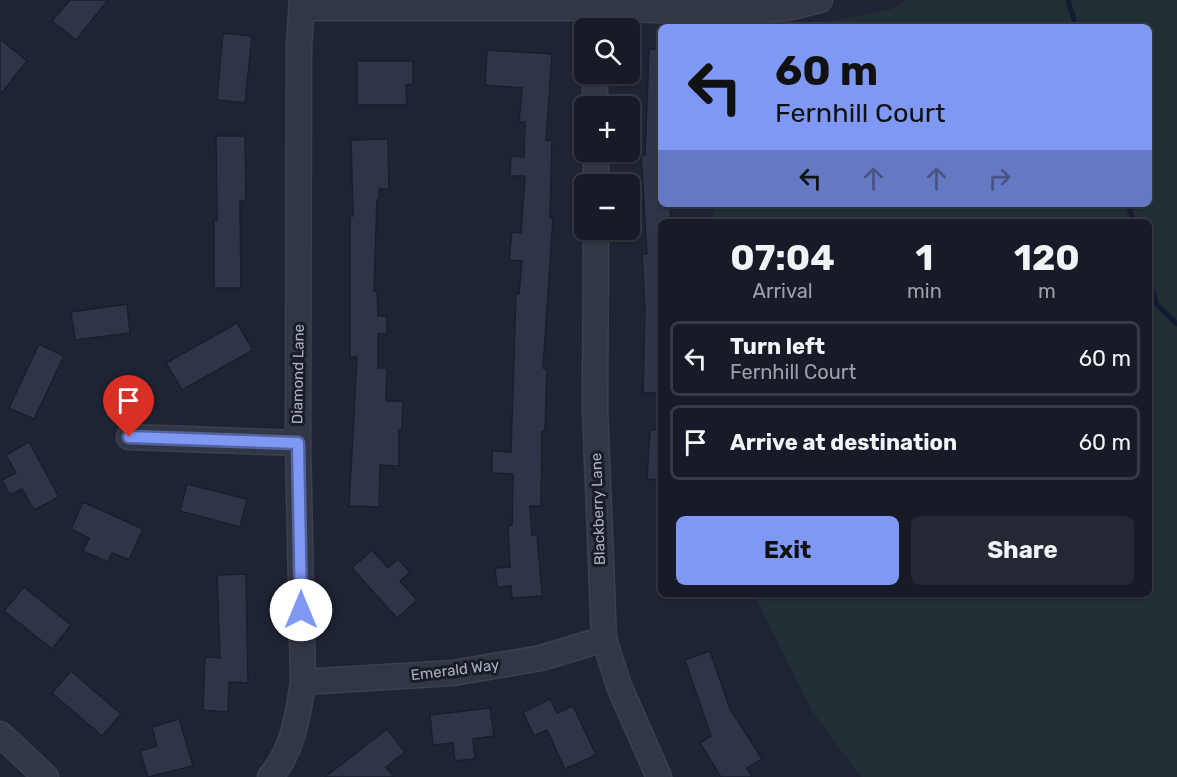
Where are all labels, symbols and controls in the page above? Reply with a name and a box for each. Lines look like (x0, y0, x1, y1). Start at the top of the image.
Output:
map controls (574, 18, 640, 240)
button: search (574, 18, 640, 84)
text: 60 m (775, 46, 878, 96)
icon: left (676, 48, 754, 126)
button: + (574, 96, 640, 162)
text: Fernhill Court (775, 97, 945, 129)
icon: left (794, 162, 827, 195)
icon: ahead (857, 162, 890, 195)
icon: ahead (920, 162, 953, 195)
icon: right (983, 162, 1016, 195)
button: − (574, 174, 640, 240)
text: 07:04 (730, 236, 835, 279)
text: 1 (916, 236, 933, 279)
text: 120 (1014, 236, 1080, 279)
text: Arrival (753, 279, 813, 303)
text: min (907, 279, 942, 303)
text: m (1038, 279, 1056, 303)
street label: Diamond Lane (288, 324, 308, 424)
text: Turn left (730, 333, 825, 360)
icon: left (679, 342, 712, 375)
text: 60 m (1079, 345, 1131, 372)
text: Fernhill Court (730, 360, 856, 384)
pin (103, 375, 154, 437)
icon: arrive (112, 384, 145, 417)
icon: arrive (679, 426, 712, 459)
text: Arrive at destination (730, 429, 957, 456)
text: 60 m (1079, 429, 1131, 456)
street label: Blackberry Lane (587, 452, 609, 566)
button: Exit (676, 516, 899, 585)
button: Share (911, 516, 1134, 585)
position arrow (269, 578, 333, 642)
street label: Emerald Way (410, 656, 500, 684)

